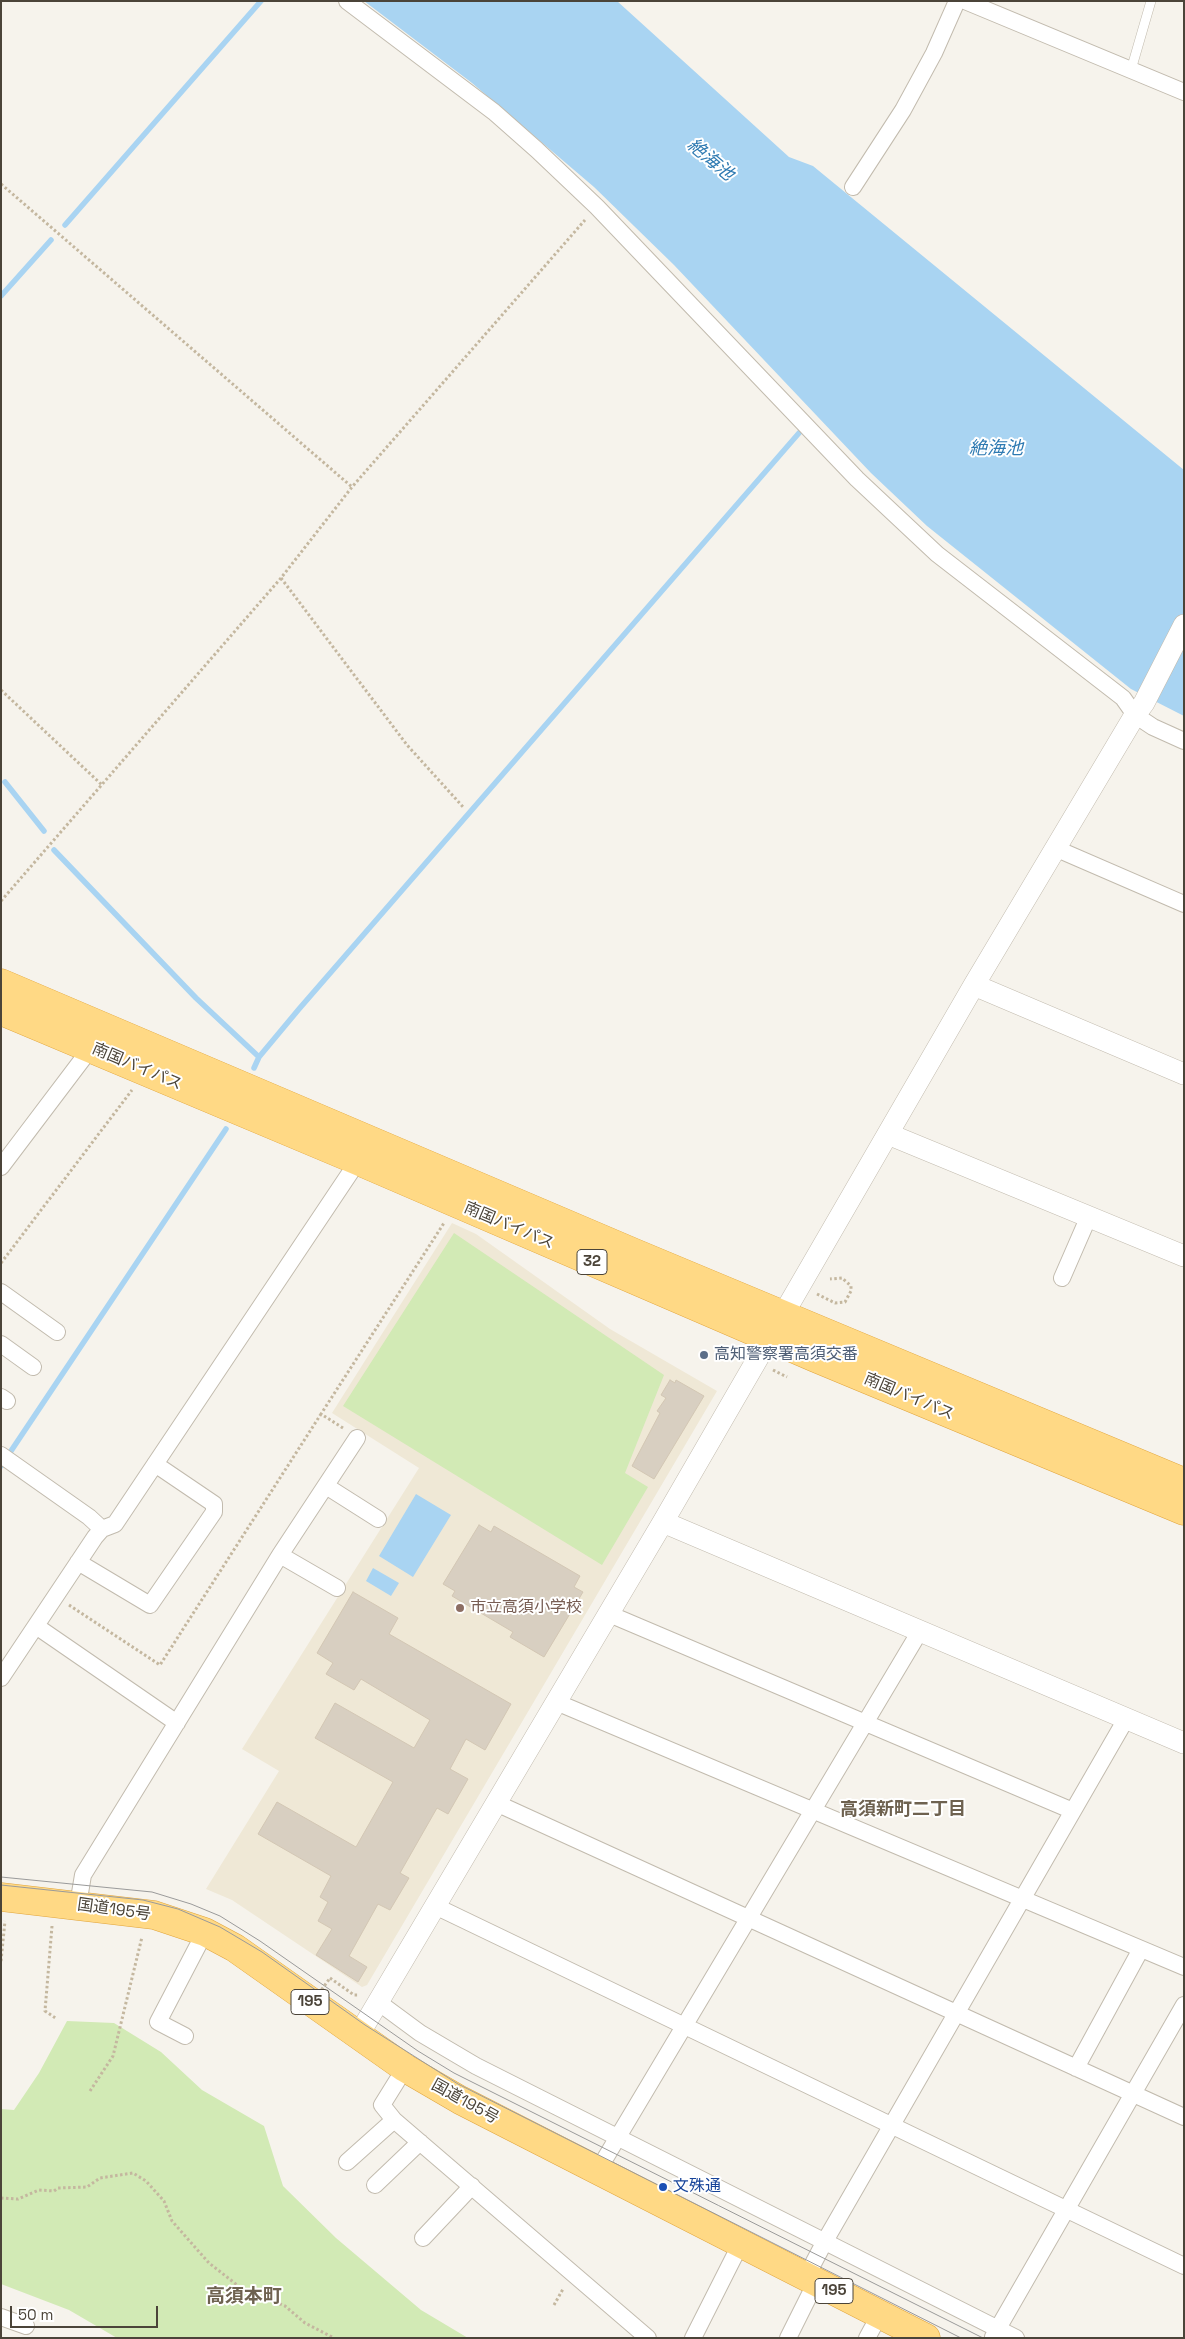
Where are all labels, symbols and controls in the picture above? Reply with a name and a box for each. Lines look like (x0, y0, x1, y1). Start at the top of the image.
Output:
water label: 絶海池 (682, 134, 738, 186)
water label: 絶海池 (969, 438, 1023, 460)
street label: 南国バイパス (89, 1039, 185, 1095)
street label: 南国バイパス (461, 1198, 557, 1254)
road number: 32 (577, 1250, 607, 1274)
place label: 高知警察署高須交番 (714, 1345, 858, 1365)
marker: 高知警察署高須交番 (698, 1349, 710, 1361)
street label: 南国バイパス (861, 1369, 957, 1425)
place label: 市立高須小学校 (470, 1598, 582, 1618)
marker: 市立高須小学校 (454, 1602, 466, 1614)
district label: 高須新町二丁目 (840, 1799, 966, 1821)
street label: 国道195号 (76, 1895, 152, 1925)
road number: 195 (291, 1990, 329, 2014)
street label: 国道195号 (428, 2076, 502, 2128)
place label: 文殊通 (673, 2177, 721, 2197)
marker: 文殊通 (657, 2181, 669, 2193)
road number: 195 (815, 2278, 853, 2304)
district label: 高須本町 (206, 2286, 282, 2308)
scale bar (12, 2296, 160, 2328)
text: 50 m (18, 2305, 53, 2324)

